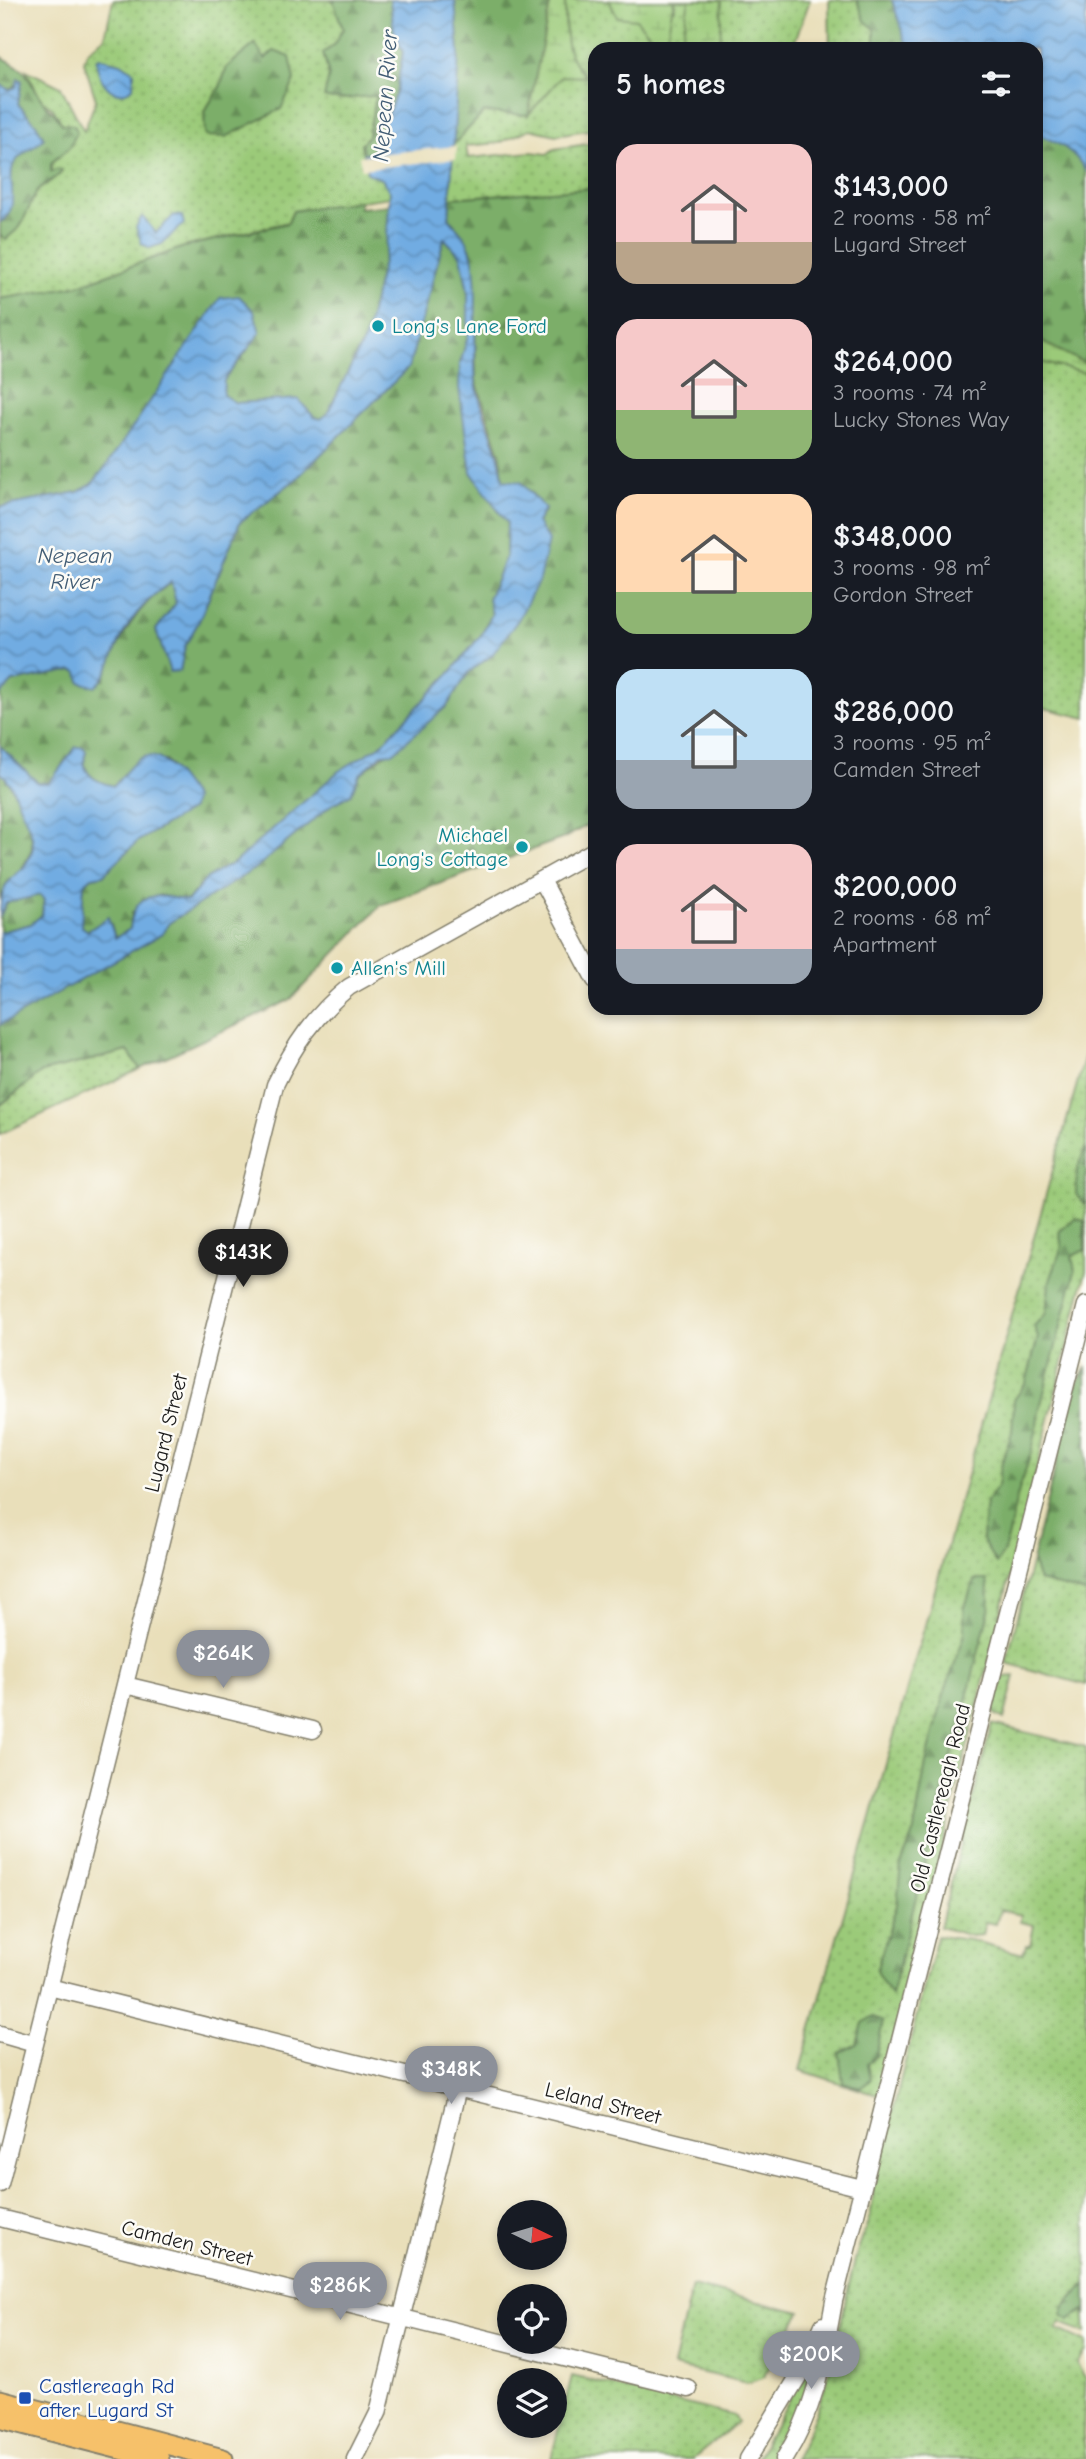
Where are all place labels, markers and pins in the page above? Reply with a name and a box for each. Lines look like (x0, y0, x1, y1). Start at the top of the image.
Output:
place label: Long's Lane Ford (392, 314, 547, 338)
marker: Long's Lane Ford (370, 318, 386, 334)
place label: Michael Long's Cottage (376, 823, 508, 871)
marker: Michael Long's Cottage (514, 839, 530, 855)
place label: Allen's Mill (351, 956, 446, 980)
marker: Allen's Mill (329, 960, 345, 976)
pin: $143K (194, 1230, 292, 1289)
pin: $264K (174, 1630, 272, 1690)
pin: $348K (402, 2046, 500, 2106)
pin: $286K (291, 2262, 389, 2322)
pin: $200K (762, 2332, 860, 2391)
place label: Castlereagh Rd after Lugard St (39, 2374, 175, 2422)
marker: Castlereagh Rd after Lugard St (17, 2390, 33, 2406)

